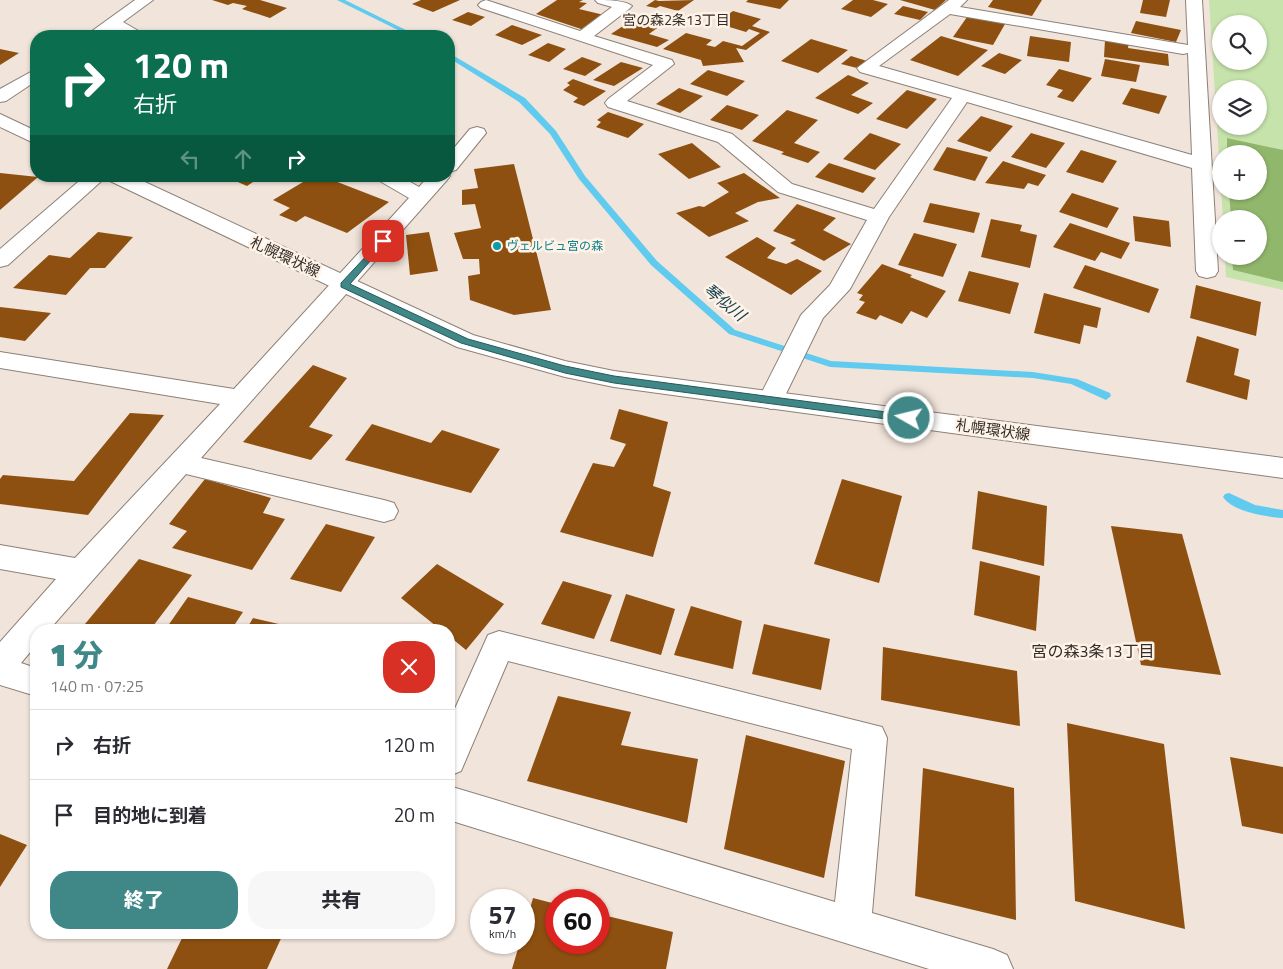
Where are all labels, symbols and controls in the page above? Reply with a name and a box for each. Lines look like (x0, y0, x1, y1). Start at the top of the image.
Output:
district label: 宮の森2条13丁目 (622, 9, 730, 30)
map controls (1212, 15, 1267, 265)
button: search (1212, 15, 1267, 70)
text: 120 m (133, 38, 229, 92)
icon: right (50, 50, 115, 115)
button: layers (1212, 80, 1267, 135)
text: 右折 (133, 87, 177, 121)
icon: left (176, 145, 204, 173)
icon: ahead (229, 145, 257, 173)
icon: right (282, 145, 310, 173)
button: + (1212, 145, 1267, 200)
button: − (1212, 210, 1267, 265)
pin (362, 220, 404, 262)
icon: arrive (369, 227, 397, 255)
street label: 札幌環状線 (246, 230, 324, 283)
place label: ヴェルビュ宮の森 (507, 236, 603, 255)
marker: ヴェルビュ宮の森 (491, 240, 503, 252)
water label: 琴似川 (699, 278, 753, 328)
position arrow (882, 391, 934, 443)
street label: 札幌環状線 (954, 413, 1032, 446)
text: 1 分 (50, 632, 103, 678)
district label: 宮の森3条13丁目 (1032, 639, 1154, 663)
button: close (383, 641, 435, 693)
text: 140 m · 07:25 (50, 674, 144, 698)
text: 右折 (93, 730, 131, 759)
text: 120 m (383, 730, 435, 759)
icon: right (50, 731, 78, 759)
text: 目的地に到着 (93, 800, 207, 829)
text: 20 m (394, 800, 435, 829)
icon: arrive (50, 801, 78, 829)
button: 終了 (50, 871, 238, 929)
button: 共有 (248, 871, 435, 929)
speed limit sign: 60 (545, 889, 610, 954)
text: 57 (488, 896, 517, 934)
text: km/h (489, 924, 516, 943)

